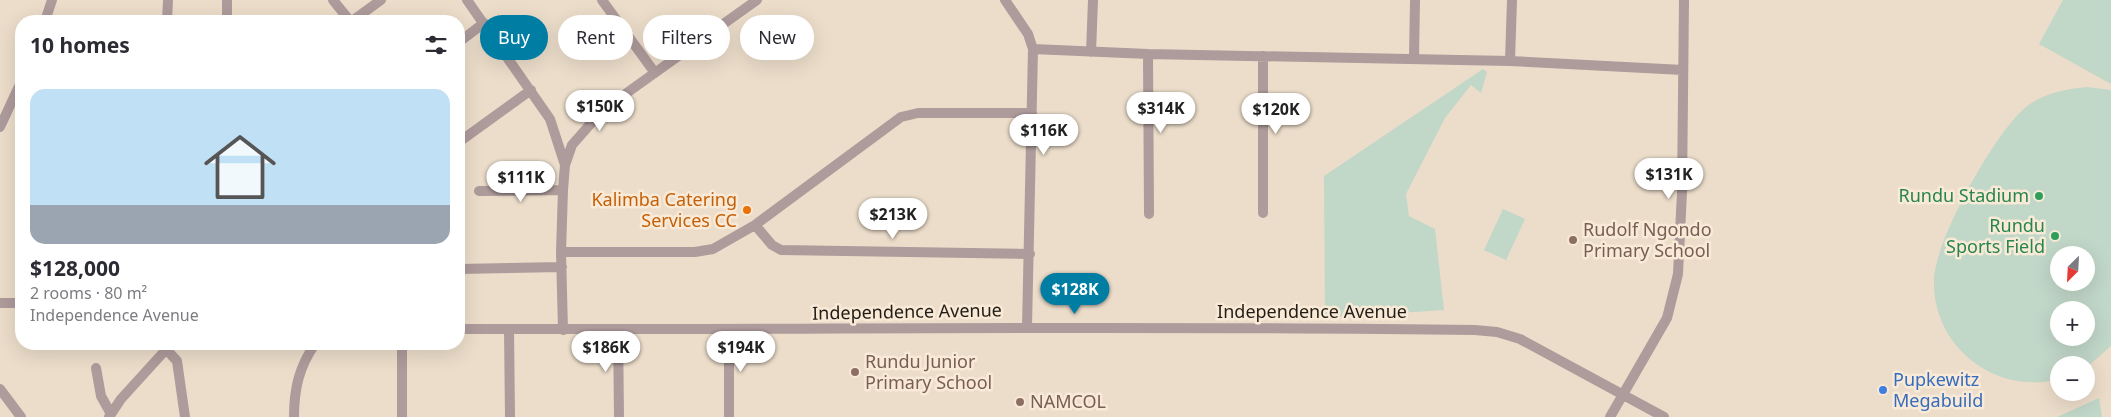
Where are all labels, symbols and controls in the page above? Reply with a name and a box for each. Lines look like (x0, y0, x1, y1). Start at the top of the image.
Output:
chip: Buy (480, 15, 548, 60)
chip: Rent (558, 15, 633, 60)
chip: Filters (643, 15, 730, 60)
chip: New (740, 15, 814, 60)
text: 10 homes (30, 31, 130, 59)
icon: filters (422, 31, 450, 59)
pin: $150K (565, 90, 635, 132)
pin: $314K (1126, 92, 1196, 134)
pin: $120K (1241, 92, 1311, 135)
text: $150K (576, 95, 624, 117)
text: $314K (1137, 97, 1185, 119)
text: $120K (1252, 98, 1300, 120)
pin: $116K (1009, 114, 1079, 156)
text: $116K (1020, 119, 1068, 141)
icon: home (195, 122, 285, 212)
pin: $131K (1634, 158, 1704, 200)
pin: $111K (486, 160, 556, 203)
text: $131K (1645, 163, 1693, 185)
text: $111K (497, 166, 545, 188)
place label: Rundu Stadium (1899, 183, 2029, 207)
place label: Kalimba Catering Services CC (591, 187, 737, 232)
marker: Rundu Stadium (2033, 190, 2045, 202)
pin: $213K (858, 198, 928, 240)
text: $213K (869, 203, 917, 225)
marker: Kalimba Catering Services CC (741, 204, 753, 216)
place label: Rundu Sports Field (1946, 213, 2045, 258)
place label: Rudolf Ngondo Primary School (1583, 217, 1712, 262)
marker: Rundu Sports Field (2049, 230, 2061, 242)
marker: Rudolf Ngondo Primary School (1567, 234, 1579, 246)
north arrow (2050, 246, 2095, 291)
map controls (2050, 246, 2095, 401)
text: $128,000 (30, 254, 120, 282)
pin: $128K (1040, 272, 1110, 315)
text: $128K (1051, 278, 1099, 300)
text: 2 rooms · 80 m² (30, 282, 147, 304)
street label: Independence Avenue (812, 297, 1002, 325)
street label: Independence Avenue (1217, 299, 1407, 323)
button: + (2050, 301, 2095, 346)
text: Independence Avenue (30, 304, 199, 326)
pin: $186K (571, 330, 641, 373)
pin: $194K (706, 330, 776, 373)
text: $186K (582, 336, 630, 358)
text: $194K (717, 336, 765, 358)
place label: Rundu Junior Primary School (865, 349, 992, 394)
button: − (2050, 356, 2095, 401)
marker: Rundu Junior Primary School (849, 366, 861, 378)
place label: Pupkewitz Megabuild (1893, 367, 1983, 412)
marker: Pupkewitz Megabuild (1877, 384, 1889, 396)
place label: NAMCOL (1030, 389, 1106, 413)
marker: NAMCOL (1014, 396, 1026, 408)

